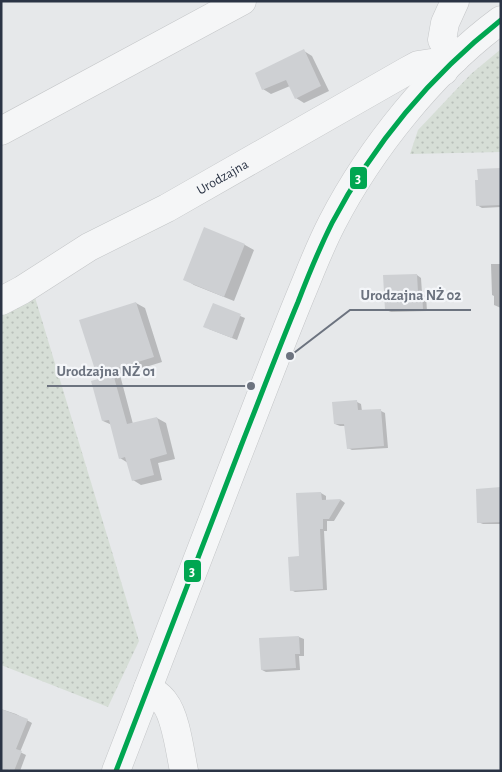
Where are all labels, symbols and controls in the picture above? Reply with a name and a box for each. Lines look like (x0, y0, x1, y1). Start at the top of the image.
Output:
street label: Urodzajna (194, 157, 251, 198)
line badge: 3 (349, 166, 368, 190)
text: 3 (355, 172, 361, 186)
callout: Urodzajna NŻ 02 (350, 280, 471, 310)
text: Urodzajna NŻ 02 (361, 287, 461, 303)
callout: Urodzajna NŻ 01 (47, 356, 166, 386)
text: Urodzajna NŻ 01 (56, 363, 156, 379)
line badge: 3 (183, 559, 202, 583)
text: 3 (189, 565, 195, 579)

